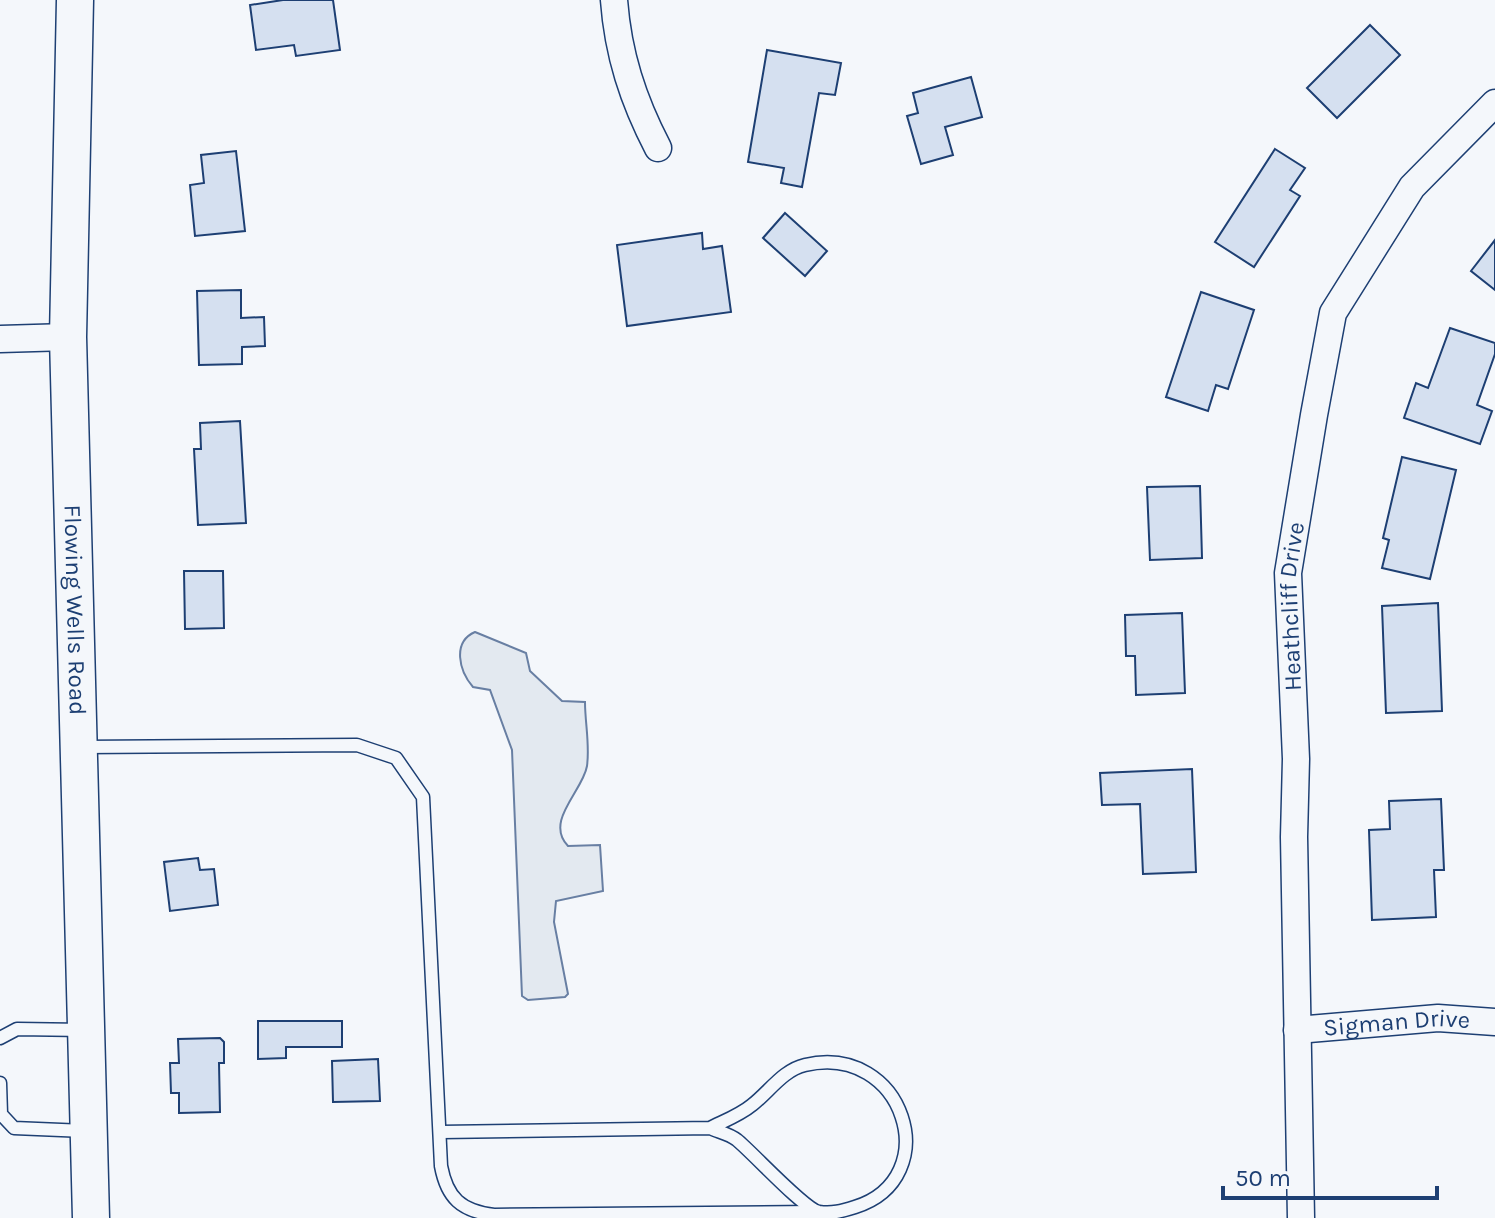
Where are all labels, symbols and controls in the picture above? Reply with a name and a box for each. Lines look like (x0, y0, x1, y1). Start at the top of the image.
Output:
street label: Flowing Wells Road (58, 504, 92, 716)
street label: Heathcliff Drive (1273, 520, 1310, 692)
street label: Sigman Drive (1322, 1004, 1471, 1042)
scale bar (1223, 1150, 1437, 1200)
text: 50 m (1235, 1164, 1291, 1192)

